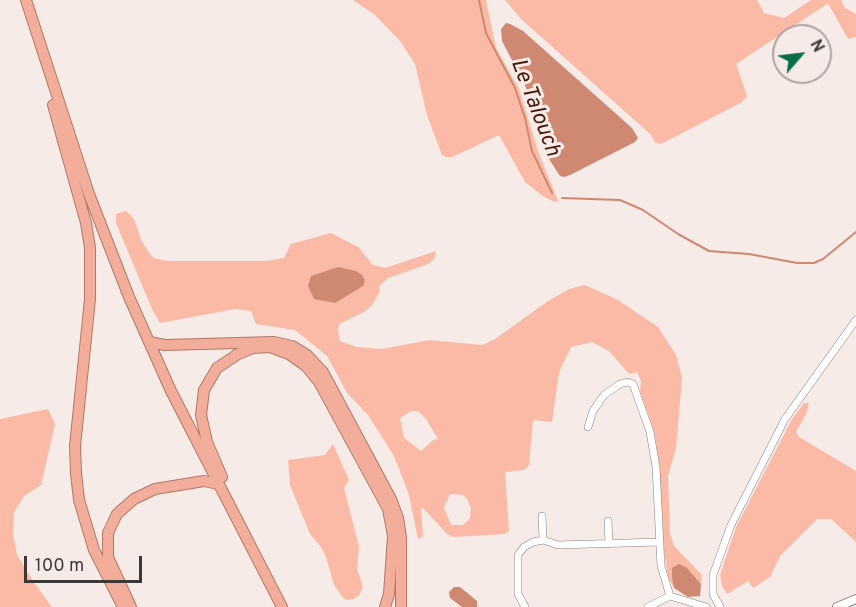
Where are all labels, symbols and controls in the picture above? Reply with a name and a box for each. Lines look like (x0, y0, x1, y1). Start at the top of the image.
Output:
north arrow (772, 24, 832, 84)
text: N (805, 37, 828, 56)
water label: Le Talouch (503, 56, 565, 160)
scale bar (27, 544, 146, 582)
text: 100 m (35, 555, 84, 578)

